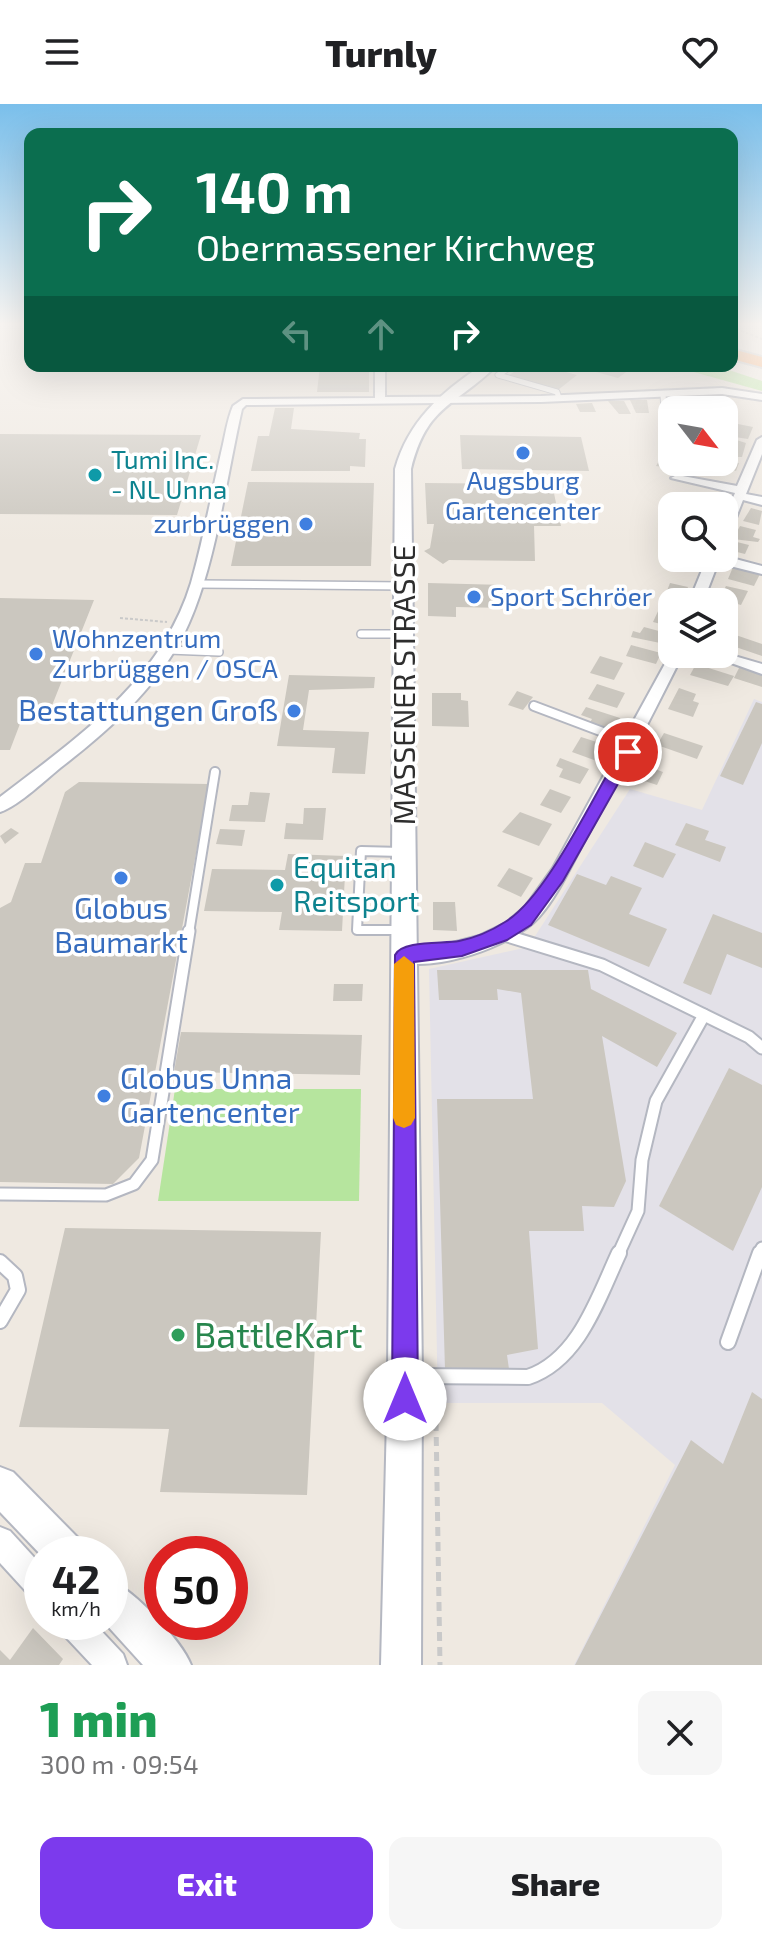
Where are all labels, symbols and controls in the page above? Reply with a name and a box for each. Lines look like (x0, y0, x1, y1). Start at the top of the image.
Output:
icon: menu (40, 30, 84, 74)
icon: heart (678, 30, 722, 74)
text: Turnly (325, 31, 437, 74)
text: 140 m (196, 157, 353, 224)
icon: right (64, 160, 168, 264)
text: Obermassener Kirchweg (196, 225, 595, 268)
icon: left (275, 312, 319, 356)
icon: ahead (359, 312, 403, 356)
icon: right (443, 312, 487, 356)
north arrow (658, 396, 738, 476)
map controls (658, 396, 738, 668)
place label: Tumi Inc. - NL Unna (111, 443, 227, 504)
marker: Augsburg Gartencenter (514, 444, 532, 462)
place label: Augsburg Gartencenter (445, 464, 601, 525)
marker: Tumi Inc. - NL Unna (86, 466, 104, 484)
button: search (658, 492, 738, 572)
place label: zurbrüggen (153, 507, 290, 538)
marker: zurbrüggen (297, 515, 315, 533)
street label: MASSENER STRASSE (385, 545, 421, 825)
place label: Sport Schröer (490, 580, 652, 611)
marker: Sport Schröer (465, 588, 483, 606)
button: layers (658, 588, 738, 668)
place label: Wohnzentrum Zurbrüggen / OSCA (52, 622, 278, 683)
marker: Wohnzentrum Zurbrüggen / OSCA (27, 645, 45, 663)
place label: Bestattungen Groß (18, 691, 278, 727)
marker: Bestattungen Groß (285, 702, 303, 720)
pin (594, 718, 662, 786)
icon: arrive (606, 730, 650, 774)
place label: Equitan Reitsport (293, 848, 420, 918)
marker: Globus Baumarkt (112, 869, 130, 887)
marker: Equitan Reitsport (268, 876, 286, 894)
place label: Globus Baumarkt (54, 889, 188, 959)
place label: Globus Unna Gartencenter (120, 1059, 300, 1129)
marker: Globus Unna Gartencenter (95, 1087, 113, 1105)
place label: BattleKart (194, 1312, 363, 1355)
marker: BattleKart (169, 1326, 187, 1344)
position arrow (363, 1357, 447, 1441)
speed limit sign: 50 (144, 1536, 248, 1640)
text: 42 (52, 1554, 100, 1602)
text: km/h (51, 1596, 101, 1620)
text: 1 min (40, 1689, 158, 1747)
button: close (638, 1691, 722, 1775)
text: 300 m · 09:54 (40, 1748, 199, 1779)
button: Exit (40, 1837, 373, 1929)
button: Share (389, 1837, 722, 1929)

